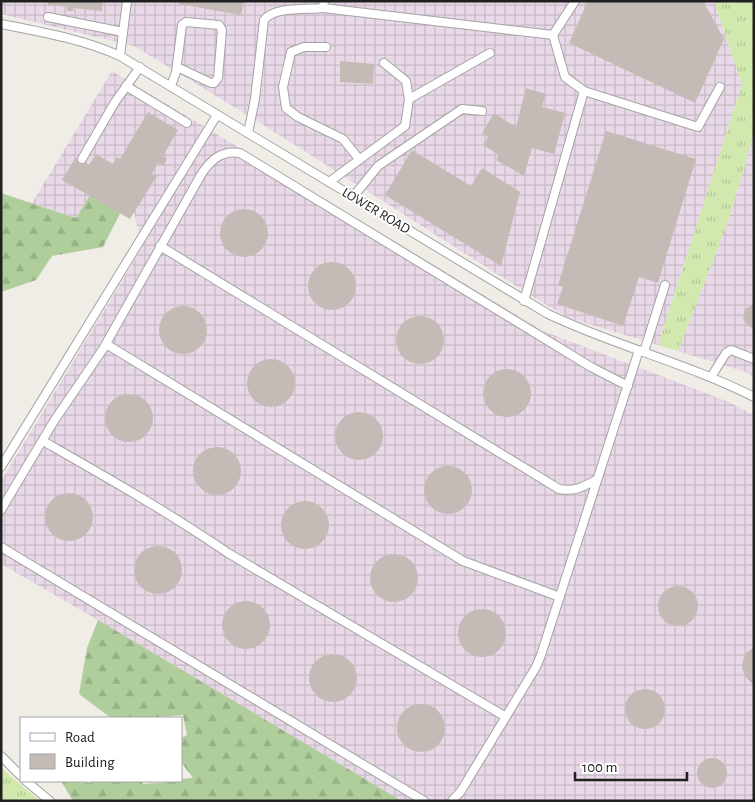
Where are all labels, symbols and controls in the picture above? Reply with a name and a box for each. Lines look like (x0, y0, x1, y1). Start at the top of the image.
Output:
street label: LOWER ROAD (339, 185, 413, 237)
legend (20, 717, 182, 782)
text: Road (65, 730, 95, 745)
scale bar (575, 750, 688, 782)
text: Building (65, 755, 115, 770)
text: 100 m (582, 760, 617, 775)

